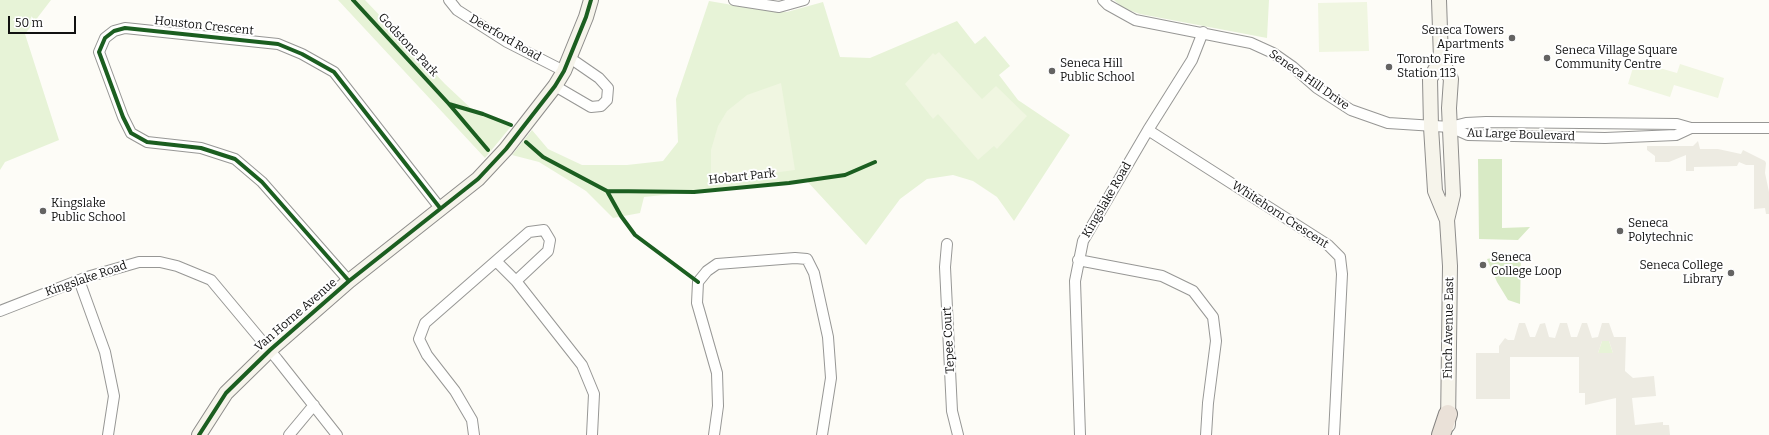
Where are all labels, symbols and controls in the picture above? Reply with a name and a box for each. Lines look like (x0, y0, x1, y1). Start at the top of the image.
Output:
scale bar (10, 8, 78, 34)
street label: Godstone Park (375, 10, 441, 80)
street label: Deerford Road (467, 12, 543, 64)
street label: Houston Crescent (154, 14, 254, 38)
text: 50 m (15, 16, 43, 30)
place label: Seneca Towers Apartments (1421, 24, 1504, 52)
marker: Seneca Towers Apartments (1507, 33, 1517, 43)
place label: Seneca Village Square Community Centre (1555, 44, 1677, 72)
street label: Seneca Hill Drive (1266, 47, 1352, 113)
place label: Toronto Fire Station 113 (1397, 53, 1465, 81)
marker: Seneca Village Square Community Centre (1542, 53, 1552, 63)
place label: Seneca Hill Public School (1060, 57, 1135, 85)
marker: Toronto Fire Station 113 (1384, 62, 1394, 72)
marker: Seneca Hill Public School (1047, 66, 1057, 76)
street label: Au Large Boulevard (1467, 126, 1575, 144)
street label: Kingslake Road (1079, 159, 1135, 241)
street label: Hobart Park (708, 166, 776, 188)
street label: Whitehorn Crescent (1229, 178, 1331, 252)
place label: Kingslake Public School (51, 197, 126, 225)
marker: Kingslake Public School (38, 206, 48, 216)
place label: Seneca Polytechnic (1628, 217, 1693, 245)
marker: Seneca Polytechnic (1615, 226, 1625, 236)
place label: Seneca College Loop (1491, 251, 1562, 279)
street label: Kingslake Road (43, 258, 129, 300)
place label: Seneca College Library (1639, 259, 1723, 287)
marker: Seneca College Loop (1478, 260, 1488, 270)
marker: Seneca College Library (1726, 268, 1736, 278)
street label: Van Horne Avenue (252, 275, 340, 355)
street label: Finch Avenue East (1441, 277, 1457, 379)
street label: Tepee Court (940, 306, 958, 374)

